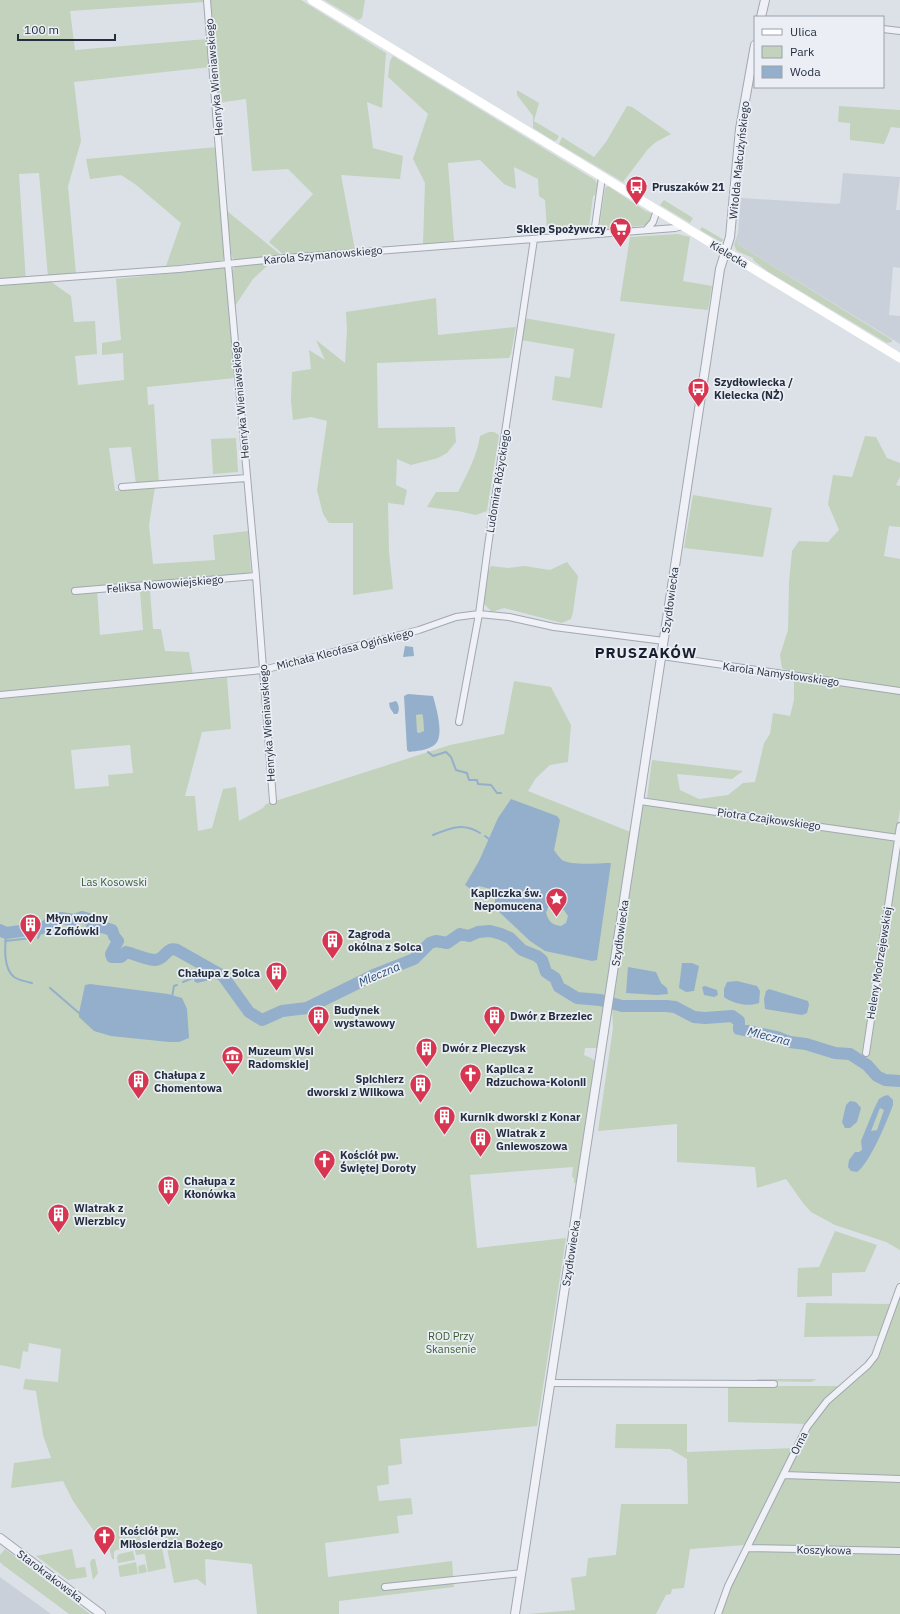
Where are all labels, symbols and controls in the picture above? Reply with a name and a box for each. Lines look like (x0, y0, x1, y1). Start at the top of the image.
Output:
scale bar (18, 16, 115, 42)
legend (754, 16, 884, 88)
street label: Henryka Wieniawskiego (202, 18, 226, 136)
text: 100 m (24, 22, 59, 37)
text: Ulica (790, 24, 817, 39)
text: Park (790, 44, 815, 59)
text: Woda (790, 64, 821, 79)
street label: Witolda Małcużyńskiego (726, 100, 752, 220)
bus stop icon: Pruszaków 21 (624, 174, 650, 207)
place label: Pruszaków 21 (652, 180, 725, 194)
supermarket icon: Sklep Spożywczy (608, 216, 634, 249)
place label: Sklep Spożywczy (516, 222, 606, 236)
street label: Kielecka (707, 237, 751, 271)
street label: Karola Szymanowskiego (263, 243, 383, 267)
street label: Henryka Wieniawskiego (228, 341, 252, 459)
bus stop icon: Szydłowiecka / Kielecka (NŻ) (686, 375, 712, 408)
place label: Szydłowiecka / Kielecka (NŻ) (714, 375, 793, 402)
street label: Ludomira Różyckiego (483, 428, 513, 534)
street label: Szydłowiecka (658, 566, 682, 634)
street label: Feliksa Nowowiejskiego (106, 572, 224, 596)
street label: Michała Kleofasa Ogińskiego (275, 625, 415, 673)
district label: PRUSZAKÓW (595, 643, 697, 662)
street label: Karola Namysłowskiego (722, 659, 840, 689)
street label: Henryka Wieniawskiego (256, 664, 278, 782)
street label: Piotra Czajkowskiego (716, 805, 822, 833)
park label: Las Kosowski (81, 875, 147, 889)
place label: Kapliczka św. Nepomucena (471, 886, 542, 913)
place icon: Kapliczka św. Nepomucena (544, 886, 570, 919)
street label: Szydłowiecka (608, 899, 632, 967)
street label: Heleny Modrzejewskiej (863, 906, 895, 1020)
building icon: Młyn wodny z Zofiówki (18, 911, 44, 944)
place label: Młyn wodny z Zofiówki (46, 911, 108, 938)
building icon: Zagroda okólna z Solca (319, 927, 345, 960)
place label: Zagroda okólna z Solca (348, 927, 422, 954)
water label: Mleczna (356, 959, 402, 989)
building icon: Chałupa z Solca (263, 960, 289, 993)
place label: Chałupa z Solca (178, 966, 260, 980)
building icon: Budynek wystawowy (305, 1003, 331, 1036)
place label: Budynek wystawowy (334, 1003, 395, 1030)
building icon: Dwór z Brzeziec (482, 1003, 508, 1036)
place label: Dwór z Brzeziec (510, 1009, 593, 1023)
water label: Mleczna (746, 1023, 792, 1049)
building icon: Dwór z Pieczysk (413, 1035, 439, 1068)
place label: Dwór z Pieczysk (442, 1041, 527, 1055)
museum icon: Muzeum Wsi Radomskiej (220, 1044, 246, 1077)
place label: Muzeum Wsi Radomskiej (248, 1044, 314, 1071)
church icon: Kaplica z Rdzuchowa-Kolonii (458, 1062, 484, 1095)
place label: Kaplica z Rdzuchowa-Kolonii (486, 1062, 586, 1089)
building icon: Chałupa z Chomentowa (126, 1068, 152, 1101)
place label: Chałupa z Chomentowa (154, 1068, 222, 1095)
place label: Spichlerz dworski z Wilkowa (307, 1072, 404, 1099)
building icon: Spichlerz dworski z Wilkowa (407, 1072, 433, 1105)
building icon: Kurnik dworski z Konar (432, 1104, 458, 1137)
place label: Kurnik dworski z Konar (460, 1110, 581, 1124)
building icon: Wiatrak z Gniewoszowa (468, 1126, 494, 1159)
place label: Wiatrak z Gniewoszowa (496, 1126, 568, 1153)
church icon: Kościół pw. Świętej Doroty (311, 1148, 337, 1181)
place label: Kościół pw. Świętej Doroty (340, 1148, 416, 1175)
building icon: Chałupa z Kłonówka (155, 1174, 181, 1207)
place label: Chałupa z Kłonówka (184, 1174, 236, 1201)
building icon: Wiatrak z Wierzbicy (46, 1201, 72, 1234)
place label: Wiatrak z Wierzbicy (74, 1201, 126, 1228)
street label: Szydłowiecka (559, 1219, 583, 1287)
park label: ROD Przy Skansenie (426, 1329, 476, 1356)
street label: Orna (787, 1429, 811, 1457)
church icon: Kościół pw. Miłosierdzia Bożego (91, 1524, 117, 1557)
place label: Kościół pw. Miłosierdzia Bożego (120, 1524, 223, 1551)
street label: Koszykowa (797, 1543, 852, 1557)
street label: Starokrakowska (14, 1547, 86, 1605)

